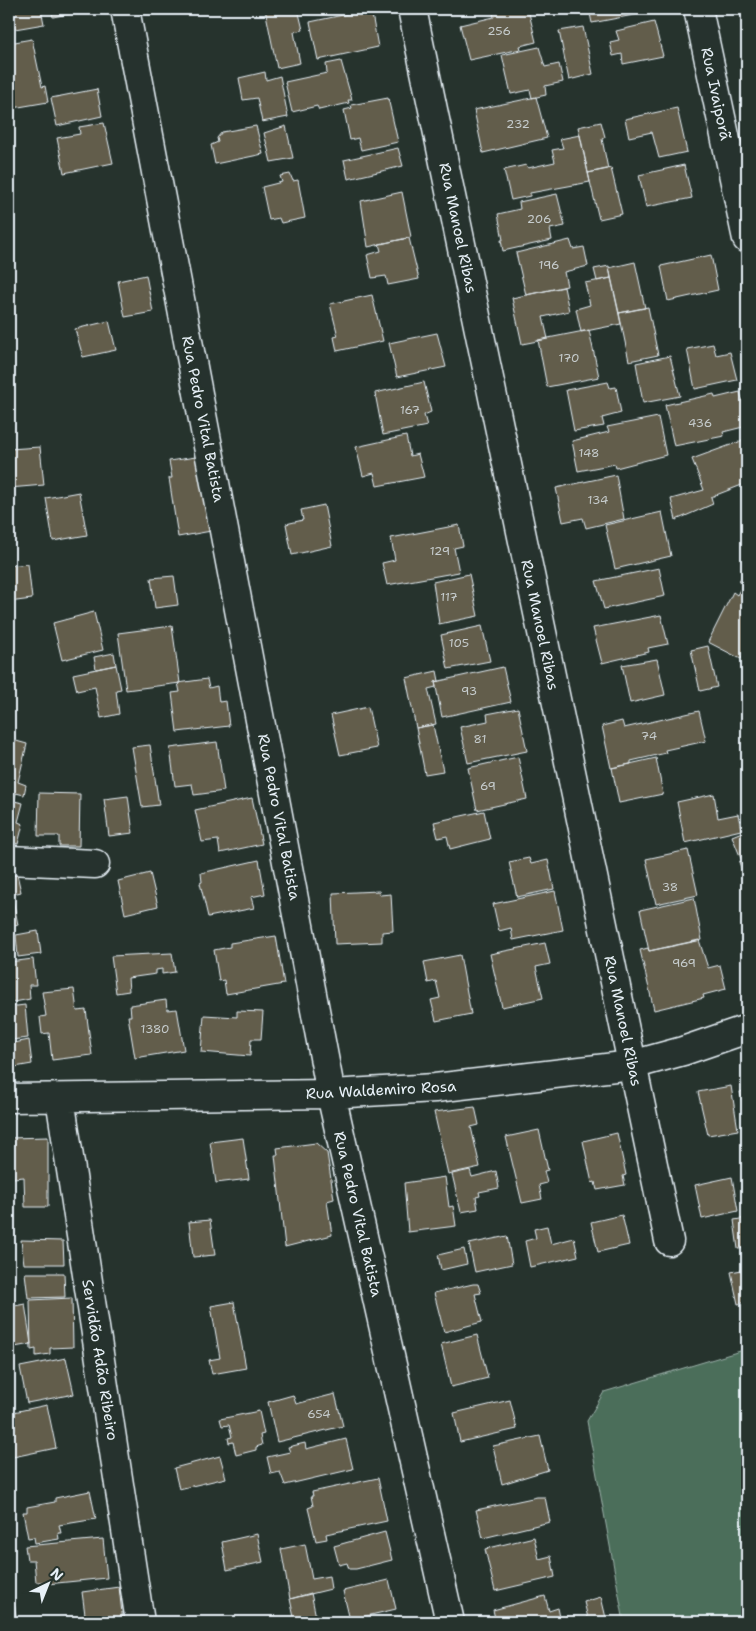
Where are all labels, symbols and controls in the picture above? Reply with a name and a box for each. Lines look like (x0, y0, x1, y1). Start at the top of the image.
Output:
house number: 256 (487, 23, 511, 39)
street label: Rua Ivaiporã (696, 46, 736, 143)
house number: 232 (506, 116, 530, 132)
street label: Rua Manoel Ribas (434, 161, 482, 295)
house number: 206 (527, 211, 551, 227)
house number: 196 (538, 257, 560, 273)
street label: Rua Pedro Vital Batista (177, 334, 229, 505)
house number: 170 (559, 350, 579, 366)
house number: 167 (400, 402, 420, 418)
house number: 436 (688, 415, 712, 431)
house number: 148 (579, 445, 599, 461)
house number: 134 (588, 492, 608, 508)
house number: 129 (430, 543, 450, 559)
street label: Rua Manoel Ribas (516, 558, 564, 692)
house number: 117 (440, 589, 458, 605)
house number: 105 (449, 635, 469, 651)
house number: 93 (461, 683, 477, 699)
house number: 74 (641, 728, 657, 744)
house number: 81 (474, 731, 486, 747)
street label: Rua Pedro Vital Batista (253, 732, 305, 903)
house number: 69 (480, 778, 496, 794)
house number: 38 (662, 879, 678, 895)
street label: Rua Manoel Ribas (599, 954, 647, 1088)
house number: 969 (672, 955, 696, 971)
house number: 1380 (140, 1021, 170, 1037)
street label: Rua Waldemiro Rosa (305, 1076, 457, 1104)
street label: Rua Pedro Vital Batista (329, 1129, 387, 1299)
street label: Servidão Adão Ribeiro (77, 1278, 123, 1442)
house number: 654 (307, 1406, 331, 1422)
north arrow (22, 1558, 72, 1608)
text: N (47, 1564, 67, 1585)

